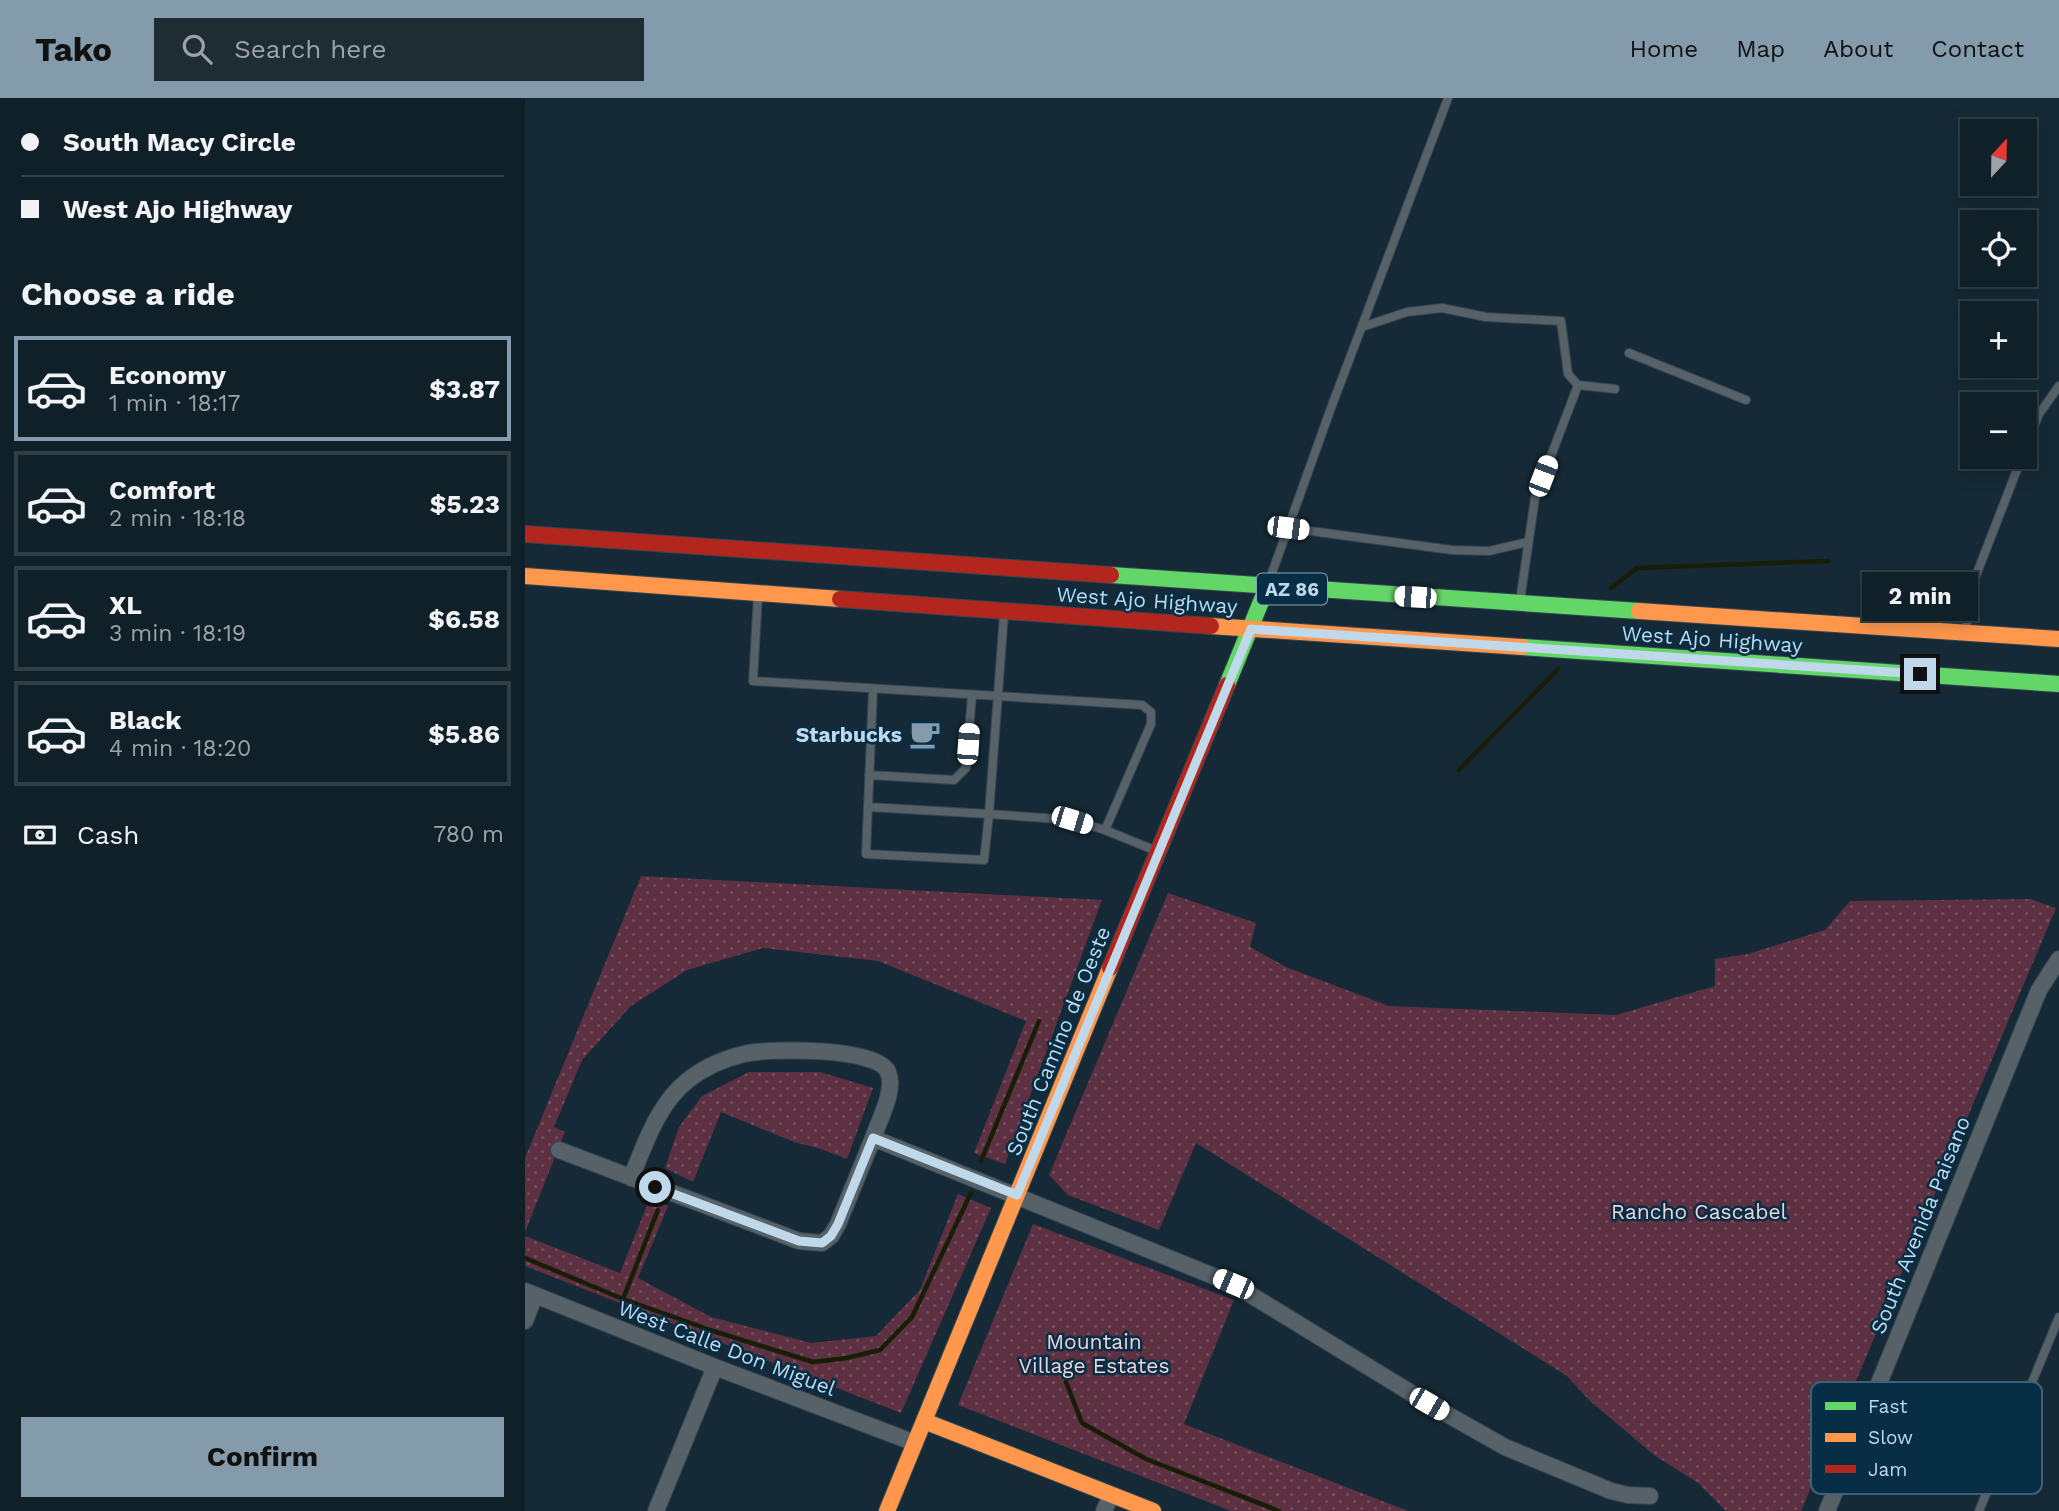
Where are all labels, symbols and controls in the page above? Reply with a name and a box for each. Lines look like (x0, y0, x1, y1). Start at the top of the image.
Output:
search box (154, 18, 644, 81)
text: Tako (35, 30, 112, 69)
icon: search (178, 30, 216, 68)
text: Search here (234, 34, 387, 64)
text: Home (1630, 35, 1698, 63)
text: Map (1736, 35, 1785, 63)
text: About (1823, 35, 1893, 63)
text: Contact (1931, 35, 2024, 63)
north arrow (1960, 119, 2037, 196)
map controls (1960, 119, 2037, 469)
text: South Macy Circle (63, 127, 296, 157)
text: West Ajo Highway (63, 194, 292, 224)
button: locate (1960, 210, 2037, 287)
text: Choose a ride (21, 275, 235, 313)
button: + (1960, 301, 2037, 378)
icon: car (25, 357, 88, 420)
text: Economy (109, 360, 226, 390)
text: $3.87 (429, 374, 500, 404)
text: 1 min · 18:17 (109, 390, 240, 417)
button: − (1960, 392, 2037, 469)
car (1526, 453, 1561, 499)
icon: car (25, 472, 88, 535)
text: Comfort (109, 475, 215, 505)
text: $5.23 (430, 489, 500, 519)
text: 2 min · 18:18 (109, 505, 246, 532)
car (1266, 515, 1311, 541)
callout: 2 min (1862, 573, 1978, 622)
road number: AZ 86 (1257, 574, 1327, 604)
street label: West Ajo Highway (1056, 581, 1239, 619)
text: 2 min (1889, 583, 1951, 610)
car (1394, 585, 1437, 609)
icon: car (25, 587, 88, 650)
text: XL (109, 590, 142, 620)
text: $6.58 (428, 604, 500, 634)
text: 3 min · 18:19 (109, 620, 246, 647)
street label: West Ajo Highway (1621, 620, 1804, 658)
route end (1904, 658, 1936, 690)
icon: car (25, 702, 88, 765)
text: Black (109, 705, 181, 735)
cafe icon: Starbucks (908, 717, 942, 751)
text: $5.86 (428, 719, 500, 749)
place label: Starbucks (796, 722, 902, 747)
car (957, 722, 980, 766)
text: 4 min · 18:20 (109, 735, 251, 762)
car (1049, 804, 1096, 836)
icon: cash (21, 816, 59, 854)
text: Cash (77, 820, 139, 850)
text: 780 m (433, 821, 504, 848)
street label: South Camino de Oeste (1001, 923, 1115, 1159)
street label: South Avenida Paisano (1865, 1113, 1975, 1337)
route start (639, 1171, 671, 1203)
park label: Rancho Cascabel (1611, 1199, 1788, 1224)
car (1210, 1266, 1257, 1302)
street label: West Calle Don Miguel (615, 1295, 840, 1401)
park label: Mountain Village Estates (1018, 1329, 1170, 1378)
legend (1811, 1382, 2042, 1494)
car (1406, 1384, 1453, 1424)
text: Fast (1868, 1395, 1907, 1418)
button: Confirm (21, 1417, 504, 1497)
text: Slow (1868, 1426, 1913, 1449)
text: Jam (1868, 1458, 1907, 1481)

